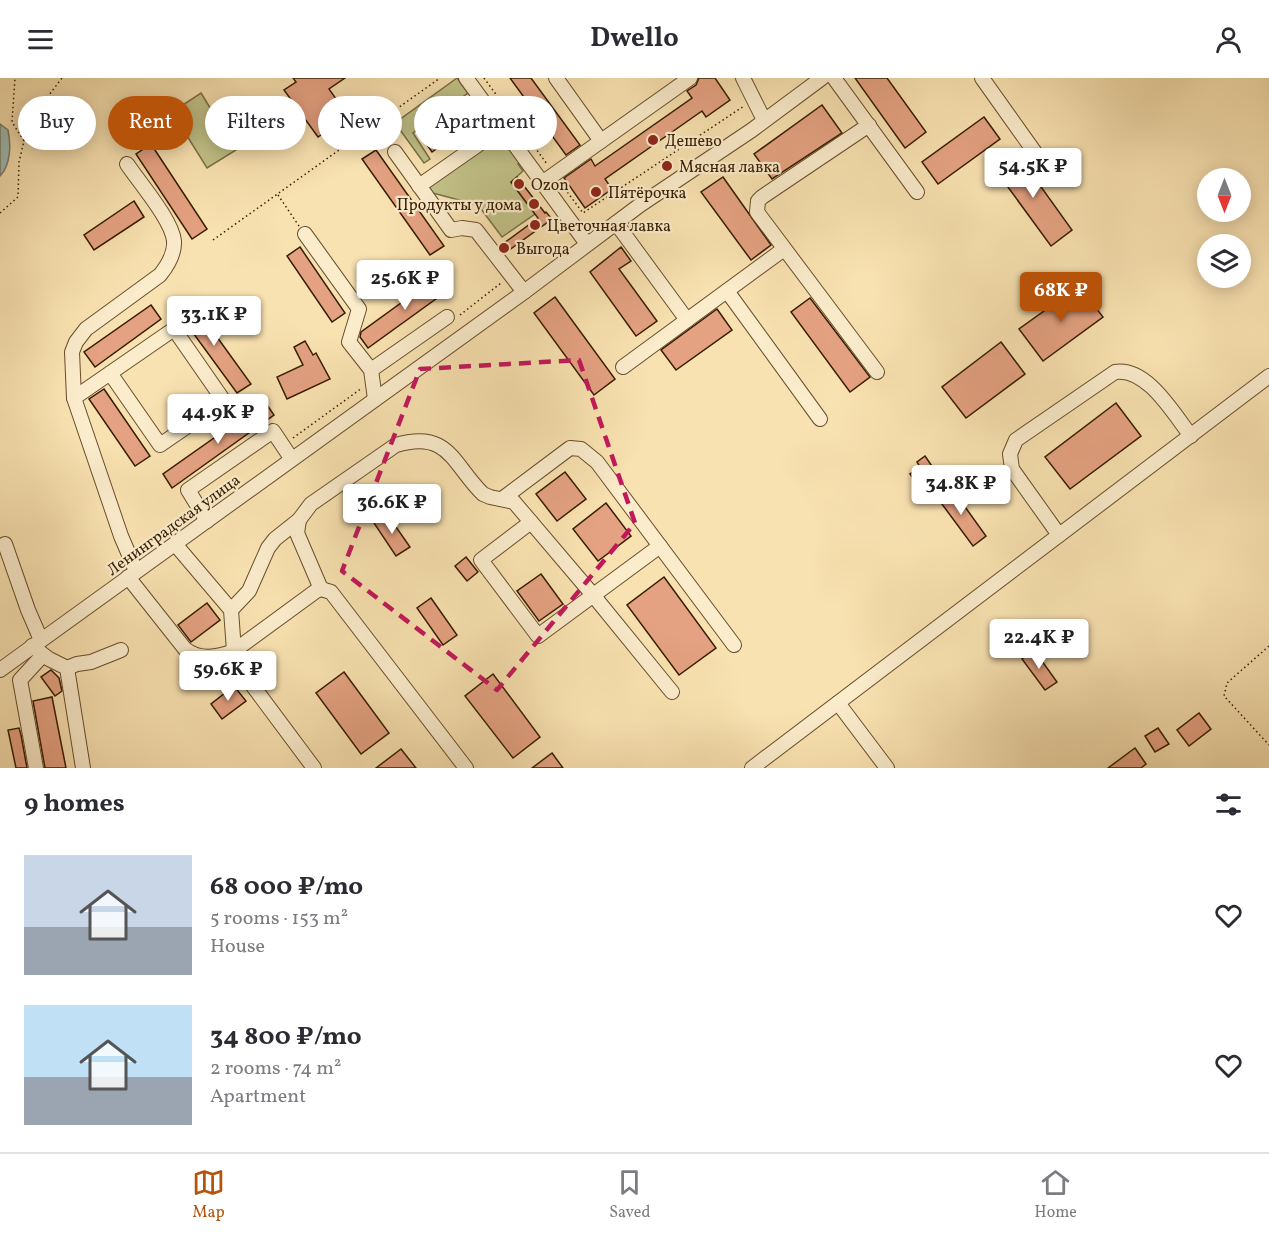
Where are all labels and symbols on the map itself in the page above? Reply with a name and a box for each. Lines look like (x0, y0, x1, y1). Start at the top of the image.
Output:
place label: Дешево (665, 131, 722, 153)
marker: Дешево (646, 133, 660, 147)
pin: 54.5K ₽ (978, 148, 1088, 199)
place label: Мясная лавка (679, 157, 780, 179)
marker: Мясная лавка (660, 159, 674, 173)
north arrow (1197, 168, 1251, 222)
place label: Ozon (531, 175, 569, 197)
marker: Ozon (512, 177, 526, 191)
place label: Пятёрочка (608, 183, 687, 205)
marker: Пятёрочка (589, 185, 603, 199)
place label: Продукты у дома (397, 195, 522, 217)
marker: Продукты у дома (527, 197, 541, 211)
place label: Цветочная лавка (547, 216, 671, 238)
marker: Цветочная лавка (528, 218, 542, 232)
place label: Выгода (516, 239, 570, 261)
marker: Выгода (497, 241, 511, 255)
pin: 25.6K ₽ (350, 260, 460, 311)
pin: 68K ₽ (1019, 272, 1103, 323)
pin: 33.1K ₽ (159, 296, 269, 347)
pin: 44.9K ₽ (163, 394, 273, 445)
pin: 34.8K ₽ (906, 465, 1016, 516)
street label: Ленинградская улица (103, 470, 245, 582)
pin: 36.6K ₽ (337, 484, 447, 535)
pin: 22.4K ₽ (984, 619, 1094, 670)
pin: 59.6K ₽ (173, 651, 283, 702)

